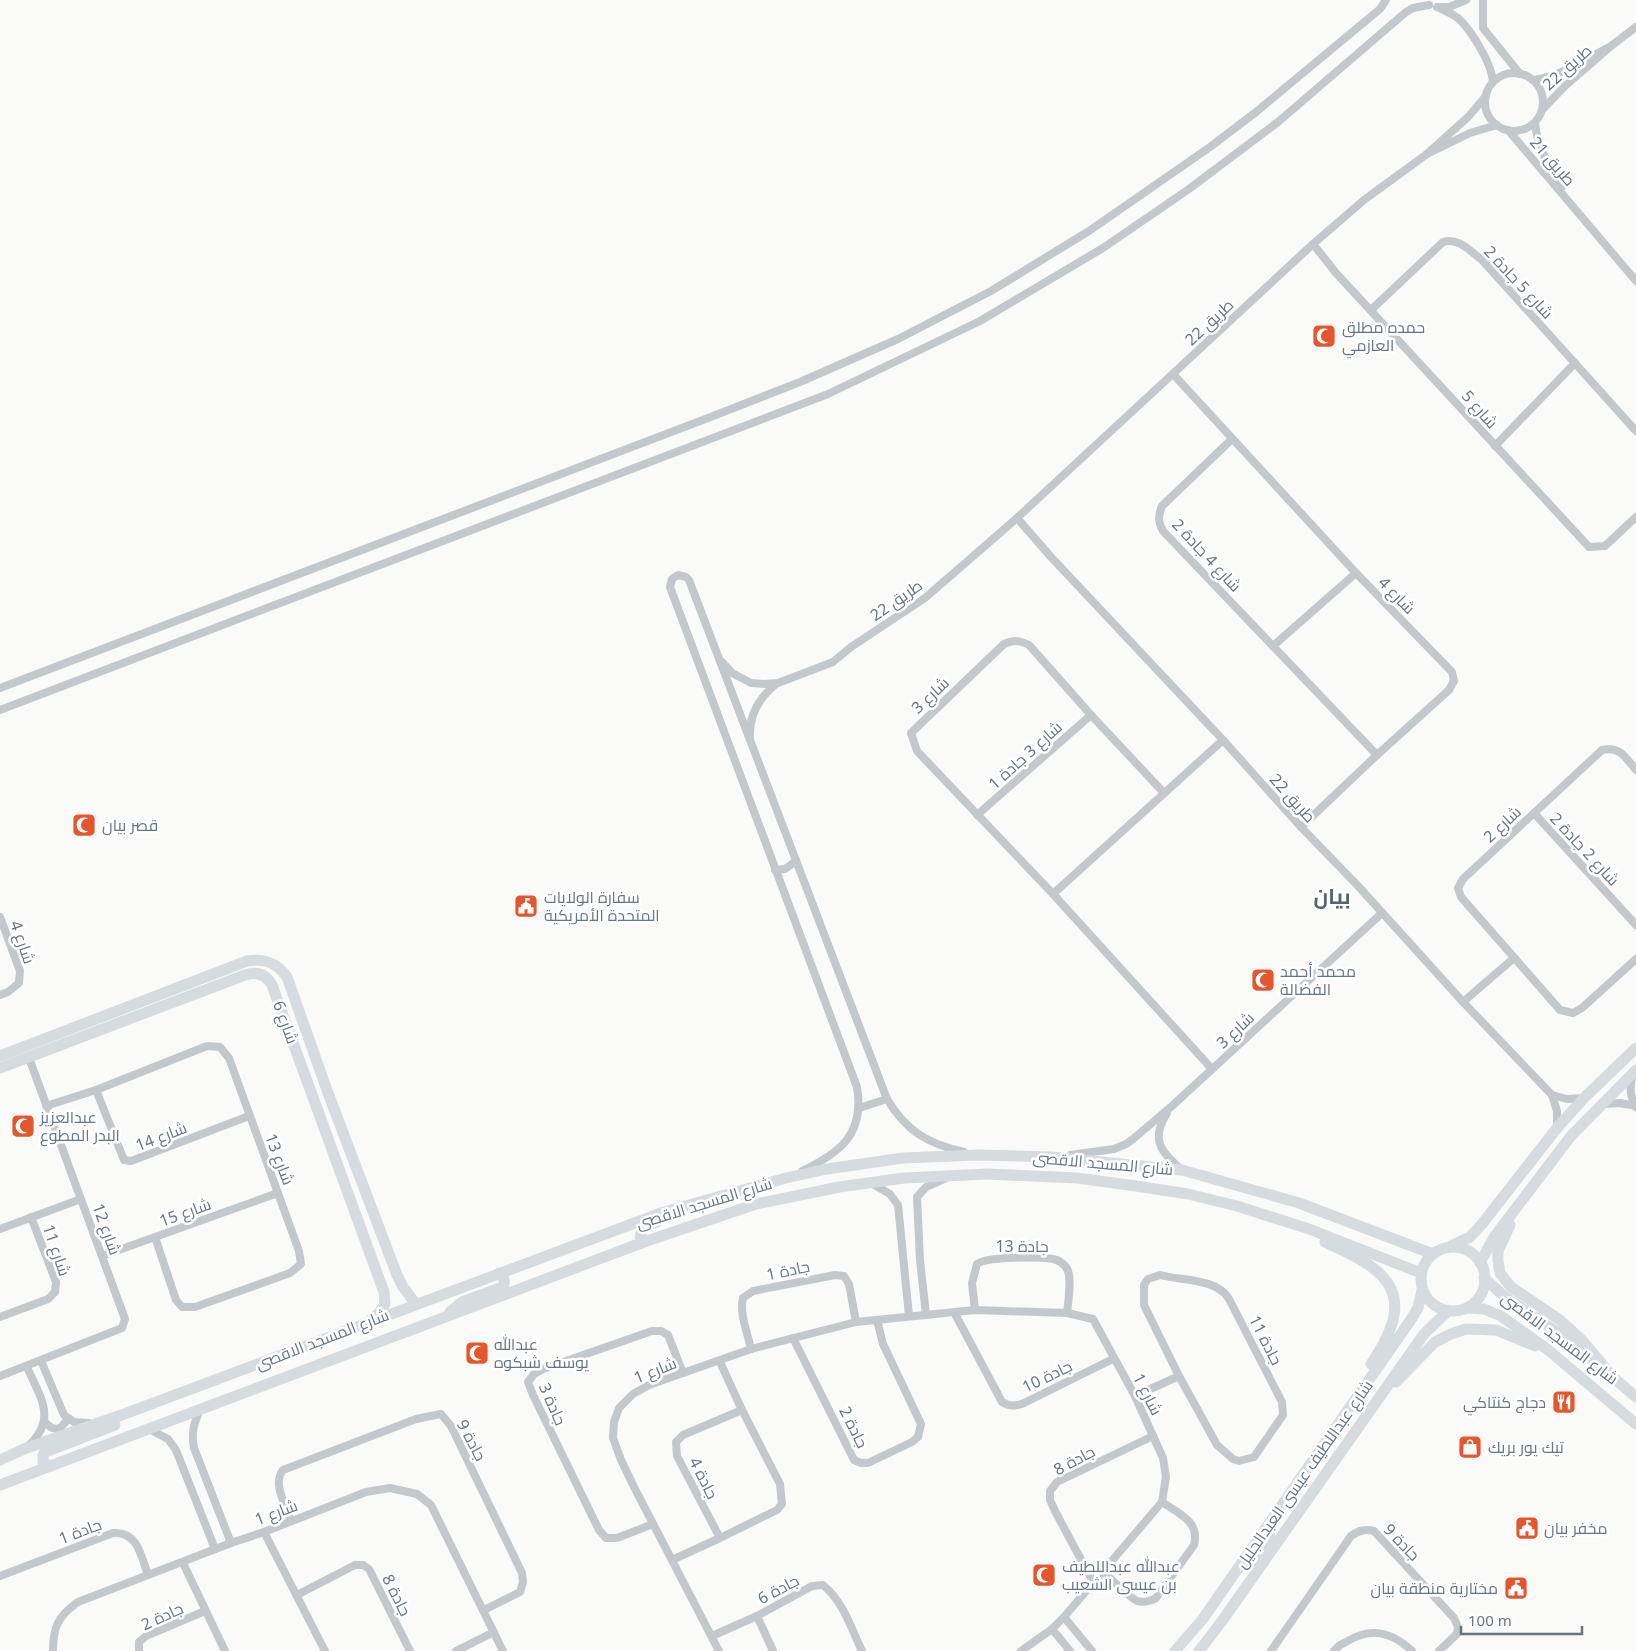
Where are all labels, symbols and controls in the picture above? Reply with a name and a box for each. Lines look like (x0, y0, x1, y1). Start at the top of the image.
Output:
street label: طريق 22 (1538, 39, 1596, 95)
street label: طريق 21 (1525, 132, 1581, 190)
street label: شارع 5 جادة 2 (1479, 241, 1559, 324)
street label: طريق 22 (1180, 294, 1238, 350)
place label: حمده مطلق العازمي (1342, 316, 1425, 359)
mosque icon: حمده مطلق العازمي (1311, 323, 1337, 349)
street label: شارع 5 (1456, 385, 1503, 433)
street label: شارع 4 جادة 2 (1167, 514, 1247, 597)
street label: شارع 4 (1373, 571, 1420, 619)
street label: طريق 22 (866, 574, 926, 626)
street label: شارع 3 (906, 672, 954, 719)
street label: شارع 3 جادة 1 (983, 716, 1067, 795)
street label: طريق 22 (1265, 769, 1321, 827)
street label: شارع 2 (1478, 801, 1526, 848)
street label: شارع 2 جادة 2 (1545, 808, 1625, 891)
mosque icon: قصر بيان (71, 812, 97, 838)
place label: قصر بيان (102, 814, 158, 836)
district label: بيان (1313, 882, 1351, 910)
place label: سفارة الولايات المتحدة الأمريكية (544, 886, 660, 926)
public building icon: سفارة الولايات المتحدة الأمريكية (513, 893, 539, 919)
street label: شارع 4 (4, 917, 41, 967)
place label: محمد أحمد الفضالة (1280, 960, 1356, 1000)
mosque icon: محمد أحمد الفضالة (1250, 967, 1276, 993)
street label: شارع 6 (267, 997, 304, 1047)
street label: شارع 3 (1211, 1007, 1259, 1054)
place label: عبدالعزيز البدر المطوع (39, 1106, 120, 1147)
mosque icon: عبدالعزيز البدر المطوع (10, 1113, 36, 1139)
street label: شارع 14 (132, 1116, 190, 1157)
street label: شارع 13 (259, 1130, 300, 1188)
street label: شارع المسجد الاقصى (1032, 1146, 1174, 1181)
street label: شارع المسجد الاقصى (633, 1172, 775, 1235)
street label: شارع 15 (156, 1193, 214, 1232)
street label: شارع 12 (87, 1200, 126, 1258)
street label: شارع 11 (37, 1221, 76, 1279)
street label: جادة 13 (995, 1235, 1049, 1257)
street label: جادة 1 (764, 1255, 812, 1285)
street label: شارع المسجد الاقصى (1496, 1287, 1623, 1390)
street label: شارع المسجد الاقصى (252, 1303, 392, 1375)
street label: جادة 11 (1244, 1311, 1288, 1369)
place label: عبدالله يوسف شبكوه (494, 1333, 590, 1373)
mosque icon: عبدالله يوسف شبكوه (464, 1340, 490, 1366)
street label: شارع 1 (630, 1352, 680, 1389)
street label: جادة 10 (1018, 1354, 1076, 1398)
street label: شارع 1 (1127, 1369, 1168, 1419)
street label: شارع عبداللطيف عيسى العبدالجليل (1230, 1375, 1378, 1573)
street label: جادة 3 (534, 1379, 572, 1429)
restaurant icon: دجاج كنتاكي (1551, 1389, 1577, 1415)
place label: دجاج كنتاكي (1463, 1391, 1546, 1416)
street label: جادة 2 (834, 1402, 874, 1452)
street label: جادة 9 (452, 1415, 492, 1465)
shop icon: تيك يور بريك (1457, 1434, 1483, 1460)
place label: تيك يور بريك (1488, 1436, 1565, 1458)
street label: جادة 8 (1049, 1440, 1099, 1480)
street label: جادة 4 (684, 1453, 724, 1503)
street label: شارع 1 (251, 1494, 301, 1531)
street label: جادة 1 (56, 1513, 104, 1549)
public building icon: مخفر بيان (1514, 1515, 1540, 1541)
place label: مخفر بيان (1544, 1517, 1607, 1539)
street label: جادة 9 (1379, 1519, 1425, 1565)
place label: عبدالله عبداللطيف بن عيسى الشعيب (1062, 1555, 1180, 1595)
mosque icon: عبدالله عبداللطيف بن عيسى الشعيب (1031, 1562, 1057, 1588)
street label: جادة 6 (753, 1569, 803, 1609)
street label: جادة 8 (377, 1570, 417, 1620)
public building icon: مختارية منطقة بيان (1503, 1575, 1529, 1601)
place label: مختارية منطقة بيان (1371, 1577, 1498, 1599)
street label: جادة 2 (137, 1597, 187, 1635)
scale bar (1461, 1604, 1582, 1636)
text: 100 m (1468, 1610, 1512, 1630)

